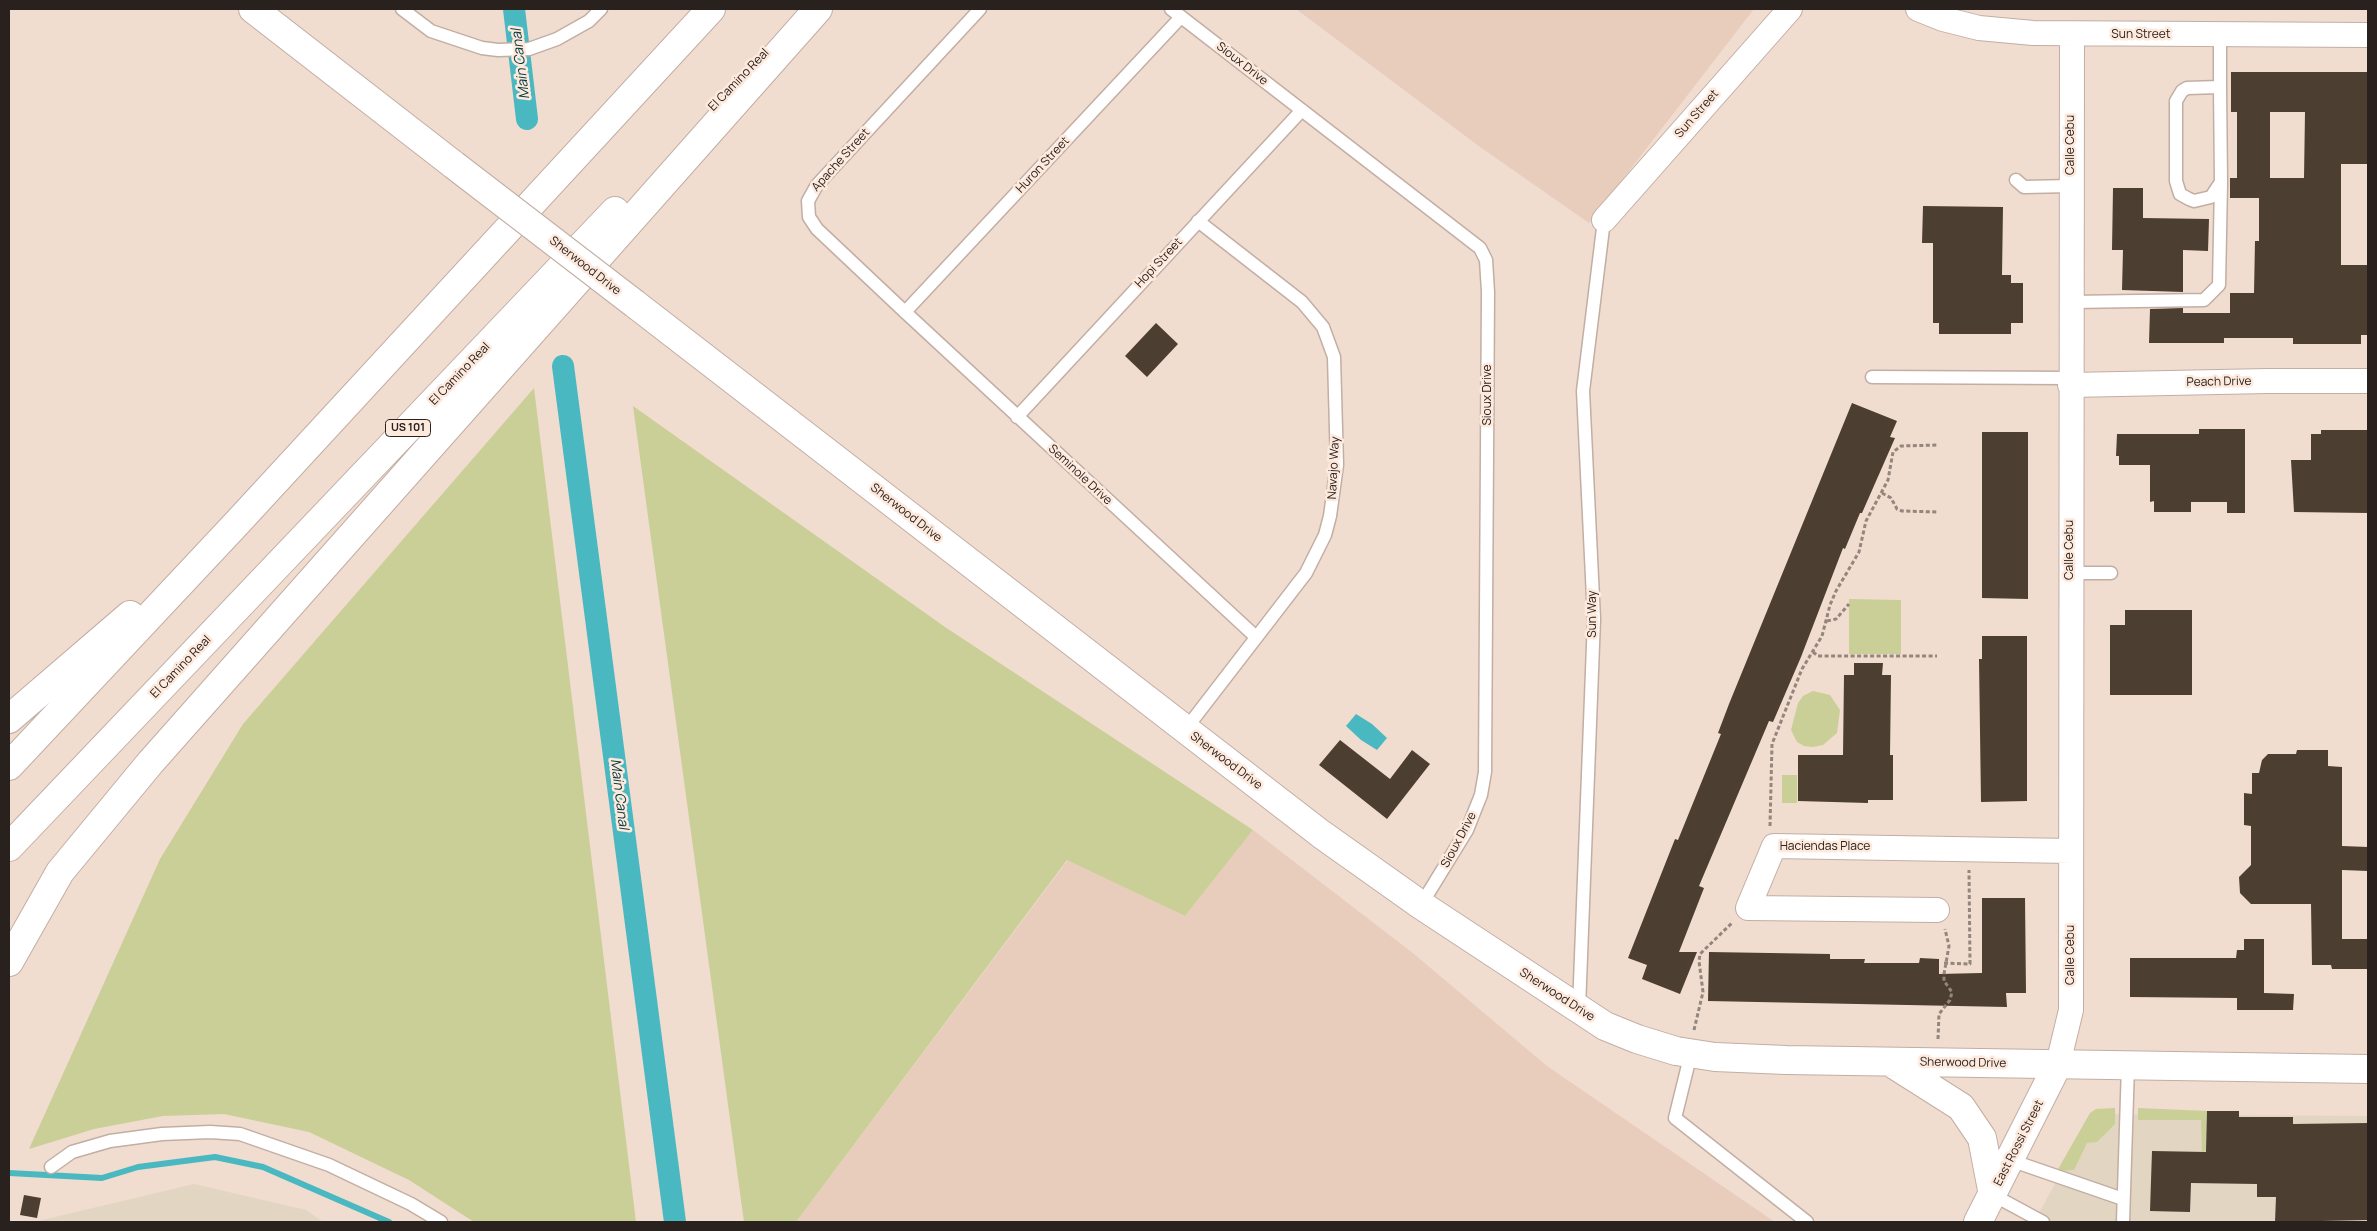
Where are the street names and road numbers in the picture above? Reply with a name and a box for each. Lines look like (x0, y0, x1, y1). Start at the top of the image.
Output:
street label: Sun Street (2111, 28, 2171, 42)
street label: Sioux Drive (1213, 39, 1271, 89)
street label: El Camino Real (706, 46, 772, 114)
street label: Sun Street (1672, 87, 1722, 141)
street label: Calle Cebu (2064, 115, 2078, 175)
street label: Apache Street (809, 126, 873, 194)
street label: Huron Street (1013, 134, 1073, 196)
street label: Sherwood Drive (546, 234, 624, 298)
street label: Hopi Street (1132, 235, 1186, 291)
street label: El Camino Real (427, 340, 493, 408)
street label: Sioux Drive (1481, 364, 1495, 426)
street label: Peach Drive (2186, 374, 2252, 390)
road number: US 101 (386, 419, 430, 436)
street label: Navajo Way (1325, 436, 1343, 500)
street label: Seminole Drive (1045, 442, 1115, 508)
street label: Sherwood Drive (867, 481, 945, 545)
street label: Calle Cebu (2063, 520, 2077, 580)
street label: Sun Way (1586, 590, 1600, 638)
street label: El Camino Real (148, 633, 214, 701)
street label: Sherwood Drive (1187, 729, 1265, 793)
street label: Sioux Drive (1438, 810, 1480, 870)
street label: Haciendas Place (1780, 840, 1870, 854)
street label: Calle Cebu (2064, 925, 2078, 985)
street label: Sherwood Drive (1517, 965, 1597, 1025)
street label: Sherwood Drive (1920, 1055, 2006, 1071)
street label: East Rossi Street (1991, 1098, 2047, 1188)

